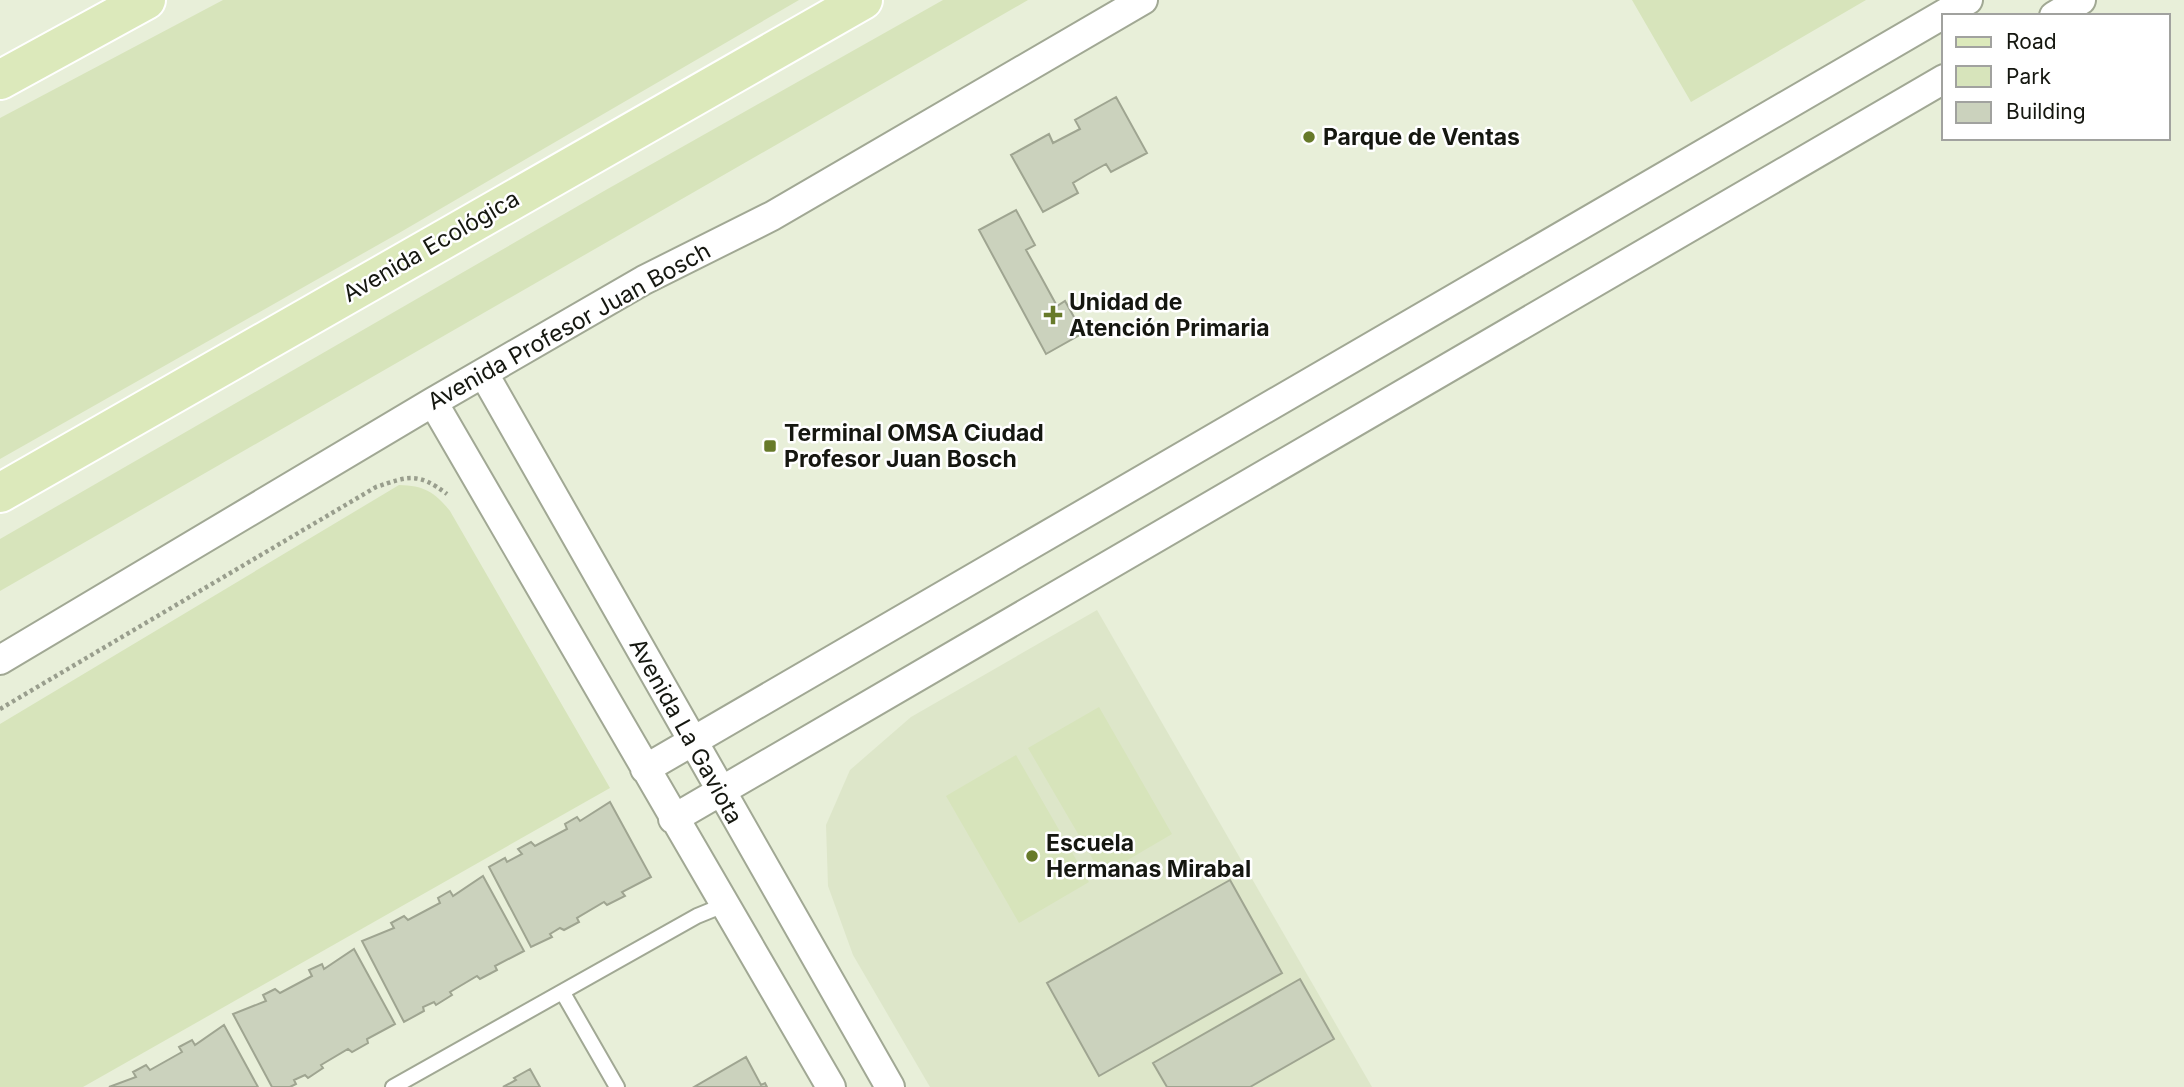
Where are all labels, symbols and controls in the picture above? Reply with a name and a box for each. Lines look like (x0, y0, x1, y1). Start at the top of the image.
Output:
legend (1942, 14, 2170, 140)
text: Road (2006, 29, 2057, 54)
text: Park (2006, 64, 2051, 89)
text: Building (2006, 99, 2086, 124)
place label: Parque de Ventas (1323, 123, 1520, 151)
marker: Parque de Ventas (1301, 129, 1317, 145)
street label: Avenida Ecológica (338, 184, 524, 308)
street label: Avenida Profesor Juan Bosch (423, 236, 715, 416)
place label: Unidad de Atención Primaria (1069, 288, 1270, 342)
marker: Unidad de Atención Primaria (1043, 305, 1063, 325)
place label: Terminal OMSA Ciudad Profesor Juan Bosch (784, 419, 1044, 473)
marker: Terminal OMSA Ciudad Profesor Juan Bosch (762, 438, 778, 454)
street label: Avenida La Gaviota (623, 633, 749, 829)
place label: Escuela Hermanas Mirabal (1046, 829, 1251, 883)
marker: Escuela Hermanas Mirabal (1024, 848, 1040, 864)

